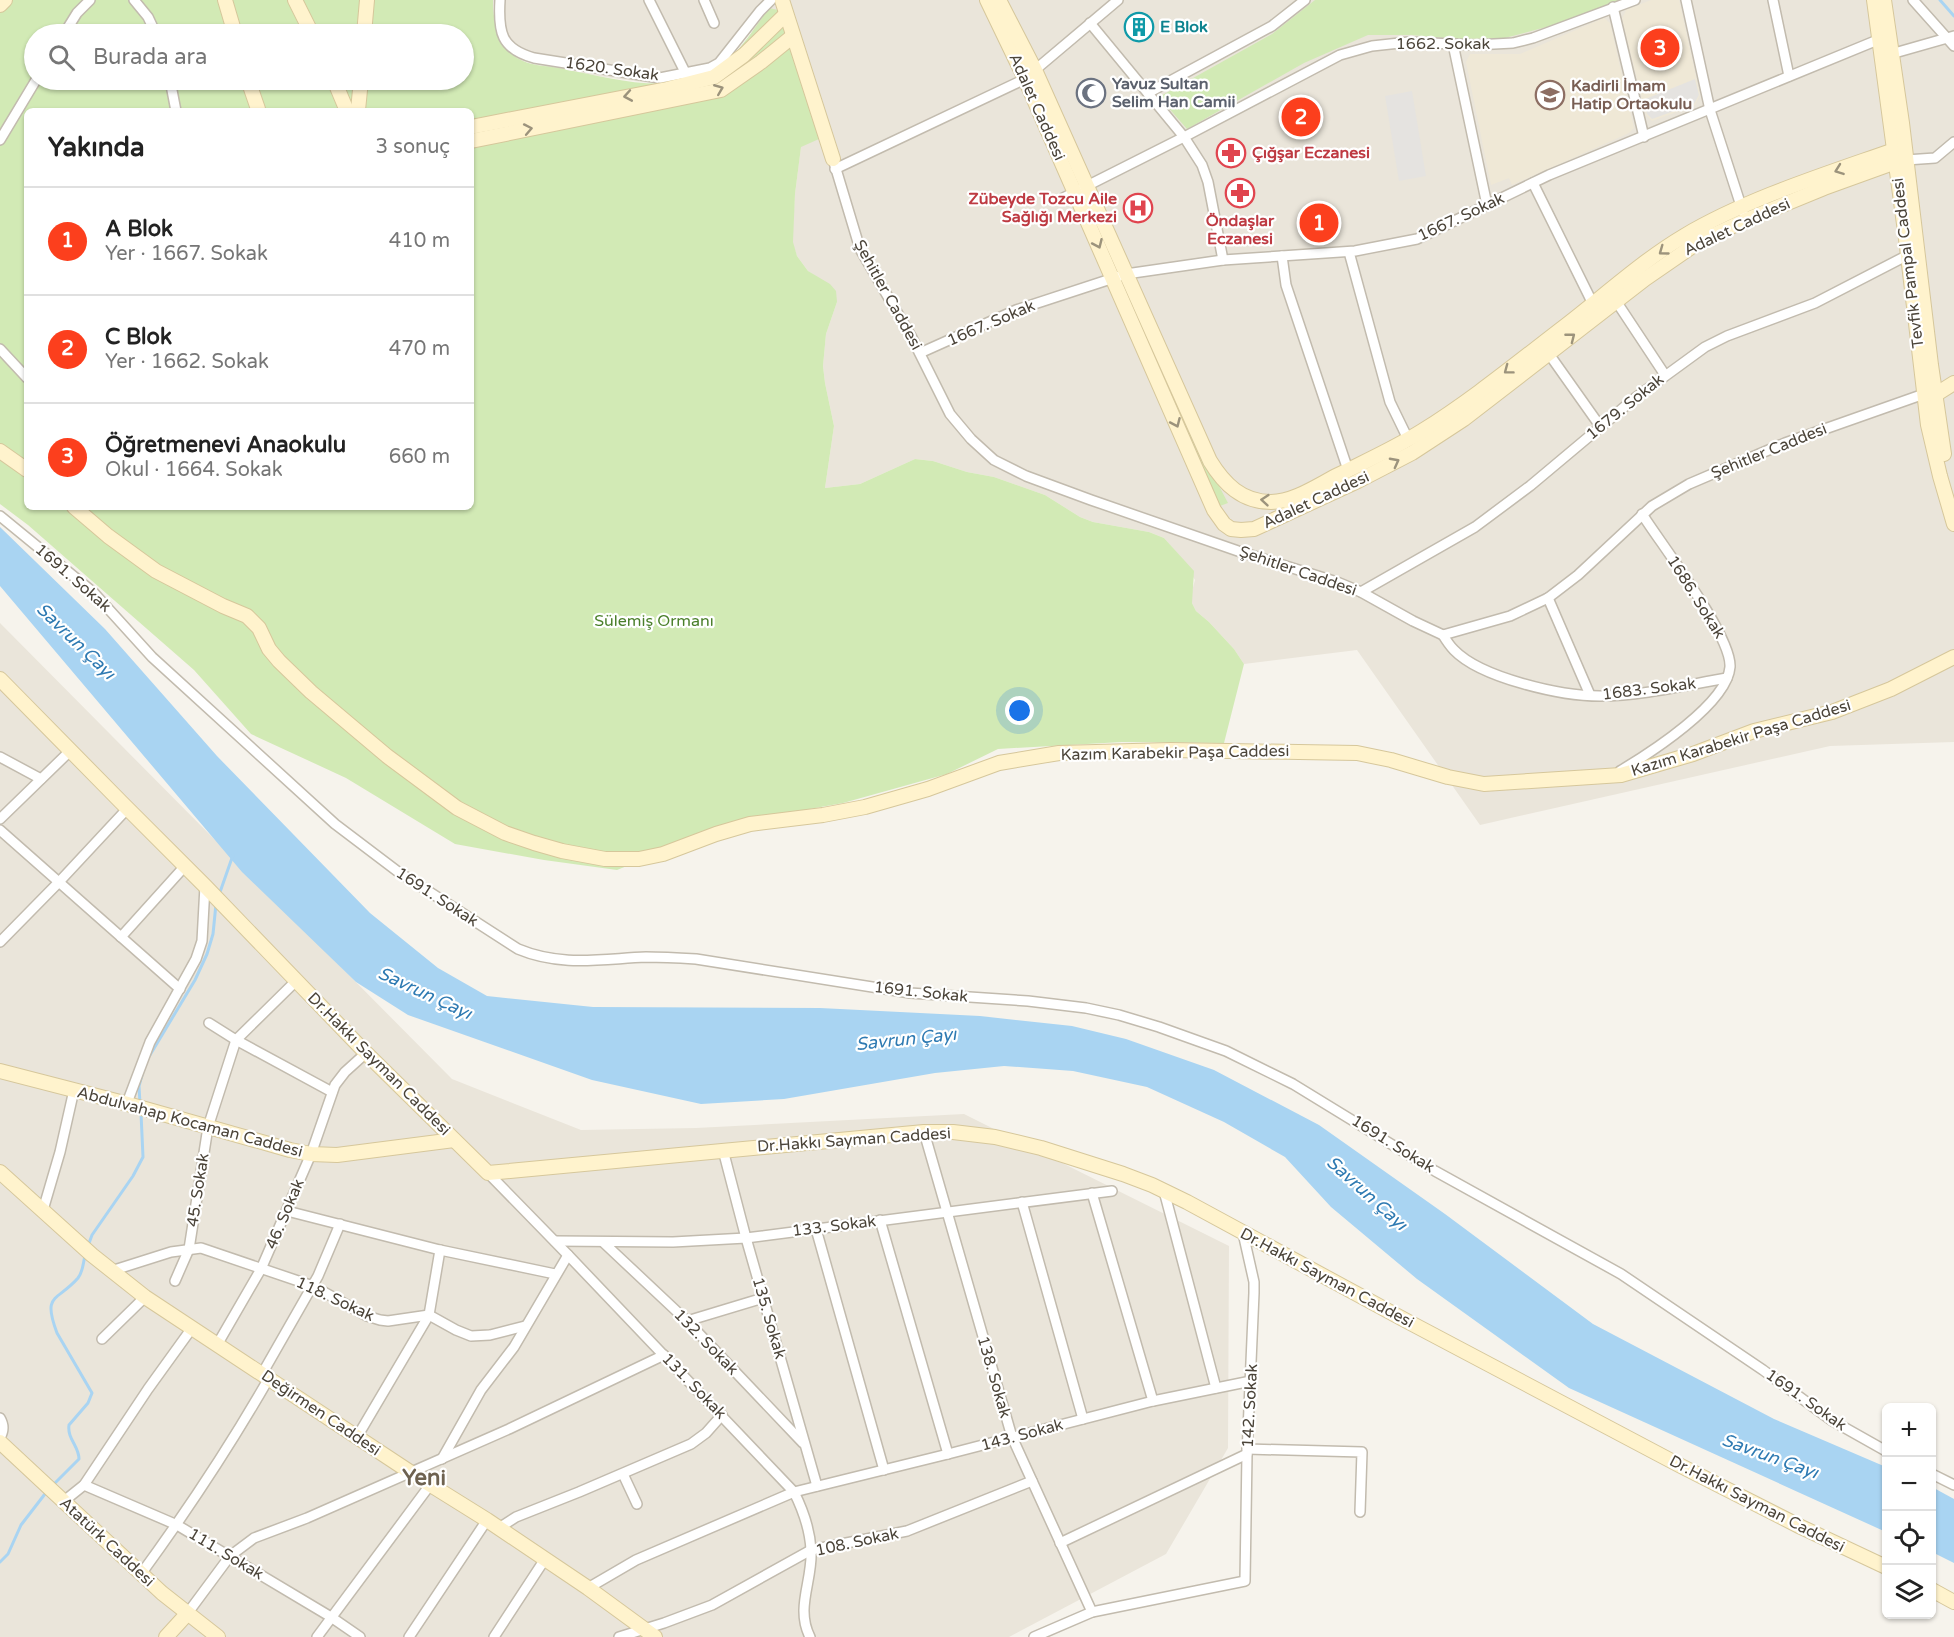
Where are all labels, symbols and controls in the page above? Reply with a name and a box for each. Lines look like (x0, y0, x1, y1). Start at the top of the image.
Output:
building icon: E Blok (1123, 11, 1155, 43)
place label: E Blok (1160, 17, 1208, 37)
search box (24, 24, 474, 90)
pin: 3 (1640, 26, 1680, 70)
street label: 1662. Sokak (1396, 34, 1490, 54)
icon: search (45, 41, 78, 74)
text: Burada ara (93, 44, 207, 70)
street label: Adalet Caddesi (1004, 50, 1070, 164)
street label: 1620. Sokak (564, 53, 660, 86)
place label: Yavuz Sultan Selim Han Camii (1112, 74, 1235, 112)
place label: Kadirli İmam Hatip Ortaokulu (1571, 76, 1692, 114)
mosque icon: Yavuz Sultan Selim Han Camii (1075, 77, 1107, 109)
school or university icon: Kadirli İmam Hatip Ortaokulu (1534, 79, 1566, 111)
one-way arrow (712, 84, 723, 96)
one-way arrow (623, 89, 633, 102)
pin: 2 (1282, 94, 1320, 140)
one-way arrow (523, 123, 533, 136)
text: Yakında (48, 132, 145, 163)
text: 3 sonuç (376, 135, 450, 159)
pharmacy icon: Çığşar Eczanesi (1215, 137, 1247, 169)
place label: Çığşar Eczanesi (1252, 143, 1370, 163)
one-way arrow (1834, 162, 1845, 175)
pharmacy icon: Öndaşlar Eczanesi (1224, 177, 1256, 209)
street label: Tevfik Pampal Caddesi (1888, 177, 1928, 349)
street label: 1667. Sokak (1414, 188, 1508, 246)
place label: Zübeyde Tozcu Aile Sağlığı Merkezi (968, 189, 1117, 227)
hospital icon: Zübeyde Tozcu Aile Sağlığı Merkezi (1122, 192, 1154, 224)
street label: Adalet Caddesi (1681, 194, 1793, 260)
pin: 1 (1300, 200, 1338, 246)
place label: Öndaşlar Eczanesi (1206, 211, 1275, 249)
text: A Blok (105, 216, 173, 242)
text: 1 (61, 229, 74, 253)
text: 410 m (389, 229, 450, 253)
street label: Şehitler Caddesi (849, 236, 927, 354)
one-way arrow (1091, 238, 1103, 249)
text: Yer · 1667. Sokak (105, 242, 268, 266)
one-way arrow (1658, 244, 1669, 255)
street label: 1667. Sokak (944, 295, 1038, 350)
text: C Blok (105, 324, 172, 350)
one-way arrow (1564, 333, 1575, 344)
text: 2 (61, 337, 74, 361)
text: 470 m (389, 337, 450, 361)
text: Yer · 1662. Sokak (105, 350, 269, 374)
one-way arrow (1504, 362, 1515, 373)
street label: 1679. Sokak (1582, 369, 1668, 444)
one-way arrow (1169, 417, 1181, 428)
street label: Şehitler Caddesi (1708, 419, 1830, 483)
text: Öğretmenevi Anaokulu (105, 432, 346, 458)
text: 3 (61, 445, 74, 469)
text: 660 m (389, 445, 450, 469)
one-way arrow (1388, 457, 1399, 469)
text: Okul · 1664. Sokak (105, 458, 283, 482)
street label: Adalet Caddesi (1260, 467, 1372, 533)
one-way arrow (1261, 494, 1270, 507)
street label: 1691. Sokak (31, 539, 115, 617)
street label: Şehitler Caddesi (1237, 542, 1359, 600)
street label: 1686. Sokak (1663, 552, 1730, 643)
water label: Savrun Çayı (32, 598, 121, 685)
park label: Sülemiş Ormanı (594, 611, 714, 631)
street label: 1683. Sokak (1601, 673, 1697, 705)
street label: Kazım Karabekir Paşa Caddesi (1629, 695, 1853, 781)
your location (1005, 696, 1034, 725)
street label: Kazım Karabekir Paşa Caddesi (1060, 741, 1290, 765)
street label: 1691. Sokak (392, 863, 482, 931)
water label: Savrun Çayı (375, 962, 477, 1025)
street label: 1691. Sokak (873, 977, 969, 1007)
street label: Dr.Hakkı Sayman Caddesi (303, 988, 455, 1140)
water label: Savrun Çayı (855, 1023, 959, 1055)
street label: Abdulvahap Kocaman Caddesi (75, 1082, 305, 1162)
street label: 1691. Sokak (1348, 1111, 1439, 1178)
street label: Dr.Hakkı Sayman Caddesi (756, 1123, 952, 1157)
water label: Savrun Çayı (1322, 1151, 1413, 1236)
street label: 45. Sokak (182, 1152, 214, 1228)
street label: 46. Sokak (261, 1176, 309, 1252)
street label: 133. Sokak (791, 1211, 877, 1241)
street label: Dr.Hakkı Sayman Caddesi (1237, 1224, 1417, 1332)
street label: 118. Sokak (293, 1272, 378, 1326)
street label: 135. Sokak (748, 1275, 790, 1361)
street label: 132. Sokak (670, 1305, 743, 1379)
street label: 138. Sokak (973, 1334, 1015, 1421)
street label: 131. Sokak (658, 1349, 731, 1423)
street label: 142. Sokak (1238, 1363, 1262, 1449)
street label: 1691. Sokak (1762, 1365, 1851, 1435)
street label: Değirmen Caddesi (258, 1366, 384, 1460)
map controls (1882, 1403, 1936, 1619)
button: + (1882, 1403, 1936, 1457)
street label: 143. Sokak (979, 1414, 1066, 1456)
water label: Savrun Çayı (1719, 1428, 1822, 1484)
street label: Dr.Hakkı Sayman Caddesi (1666, 1451, 1848, 1557)
button: − (1882, 1457, 1936, 1511)
district label: Yeni (402, 1465, 446, 1491)
street label: Atatürk Caddesi (55, 1493, 159, 1591)
button: locate (1882, 1511, 1936, 1565)
street label: 108. Sokak (814, 1523, 901, 1561)
street label: 111. Sokak (185, 1524, 268, 1584)
button: layers (1882, 1565, 1936, 1619)

